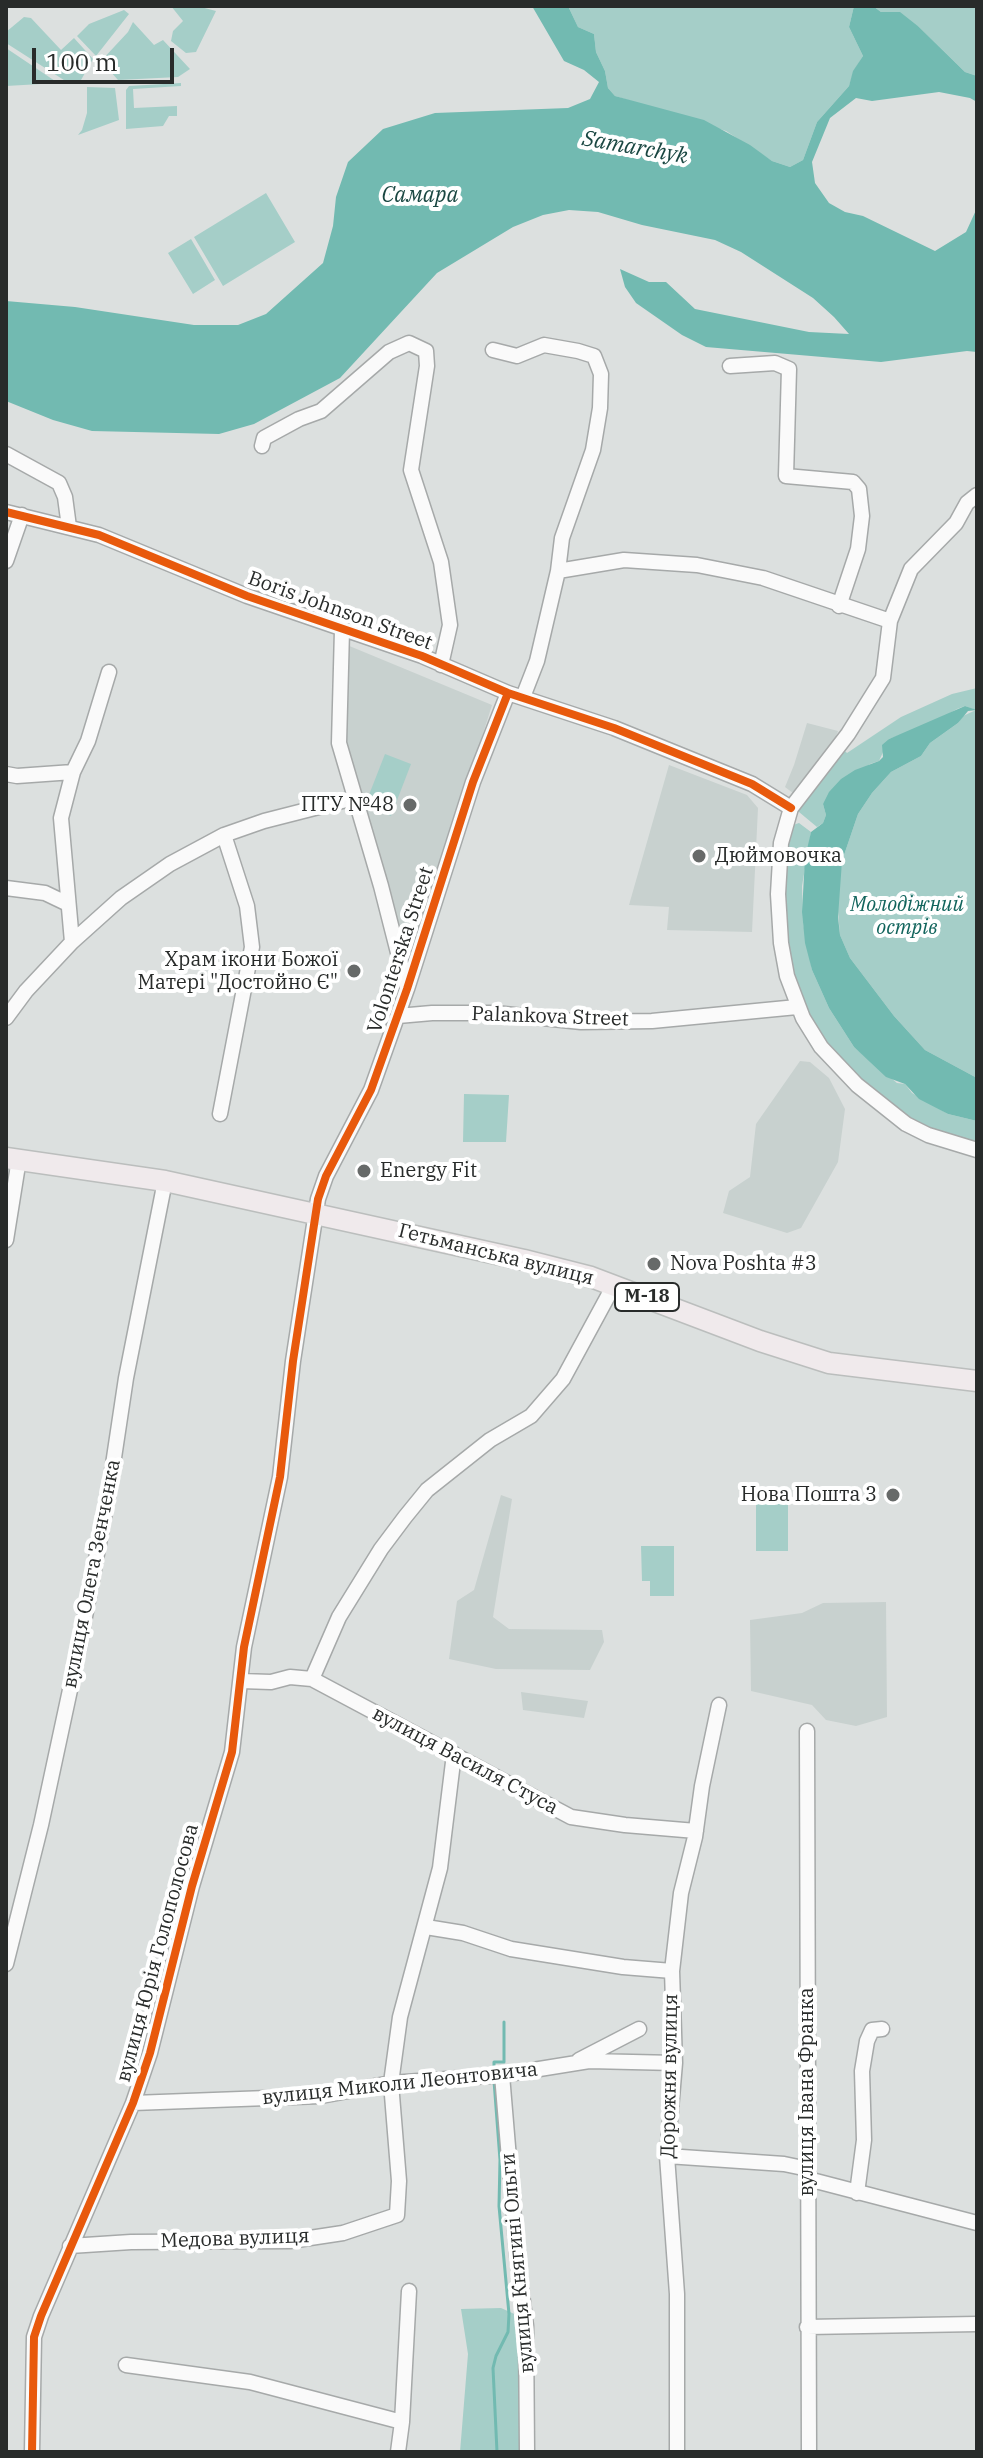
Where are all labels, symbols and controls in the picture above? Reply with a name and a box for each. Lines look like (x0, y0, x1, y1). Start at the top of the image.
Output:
scale bar (36, 32, 178, 82)
text: 100 m (46, 46, 118, 78)
water label: Samarchyk (580, 126, 690, 170)
water label: Самара (381, 183, 459, 209)
street label: Boris Johnson Street (245, 566, 435, 656)
place label: ПТУ №48 (301, 793, 394, 817)
marker: ПТУ №48 (401, 796, 419, 814)
place label: Дюймовочка (715, 844, 842, 868)
marker: Дюймовочка (690, 847, 708, 865)
street label: Volonterska Street (363, 864, 439, 1036)
park label: Молодіжний острів (850, 893, 964, 940)
place label: Храм ікони Божої Матері "Достойно Є" (138, 948, 338, 995)
marker: Храм ікони Божої Матері "Достойно Є" (345, 962, 363, 980)
street label: Palankova Street (471, 1002, 629, 1032)
place label: Energy Fit (380, 1159, 477, 1183)
marker: Energy Fit (355, 1162, 373, 1180)
street label: Гетьманська вулиця (396, 1219, 596, 1291)
place label: Nova Poshta #3 (670, 1252, 817, 1276)
marker: Nova Poshta #3 (645, 1255, 663, 1273)
road number: М-18 (615, 1283, 679, 1311)
street label: вулиця Олега Зенченка (58, 1457, 126, 1691)
place label: Нова Пошта 3 (741, 1483, 877, 1507)
marker: Нова Пошта 3 (884, 1486, 902, 1504)
street label: вулиця Василя Стуса (368, 1702, 562, 1820)
street label: вулиця Юрія Голополосова (112, 1821, 204, 2085)
street label: вулиця Івана Франка (795, 1987, 819, 2197)
street label: Дорожня вулиця (657, 1993, 683, 2159)
street label: вулиця Миколи Леонтовича (261, 2058, 539, 2110)
street label: вулиця Княгині Ольги (496, 2152, 540, 2374)
street label: Медова вулиця (160, 2224, 310, 2254)

